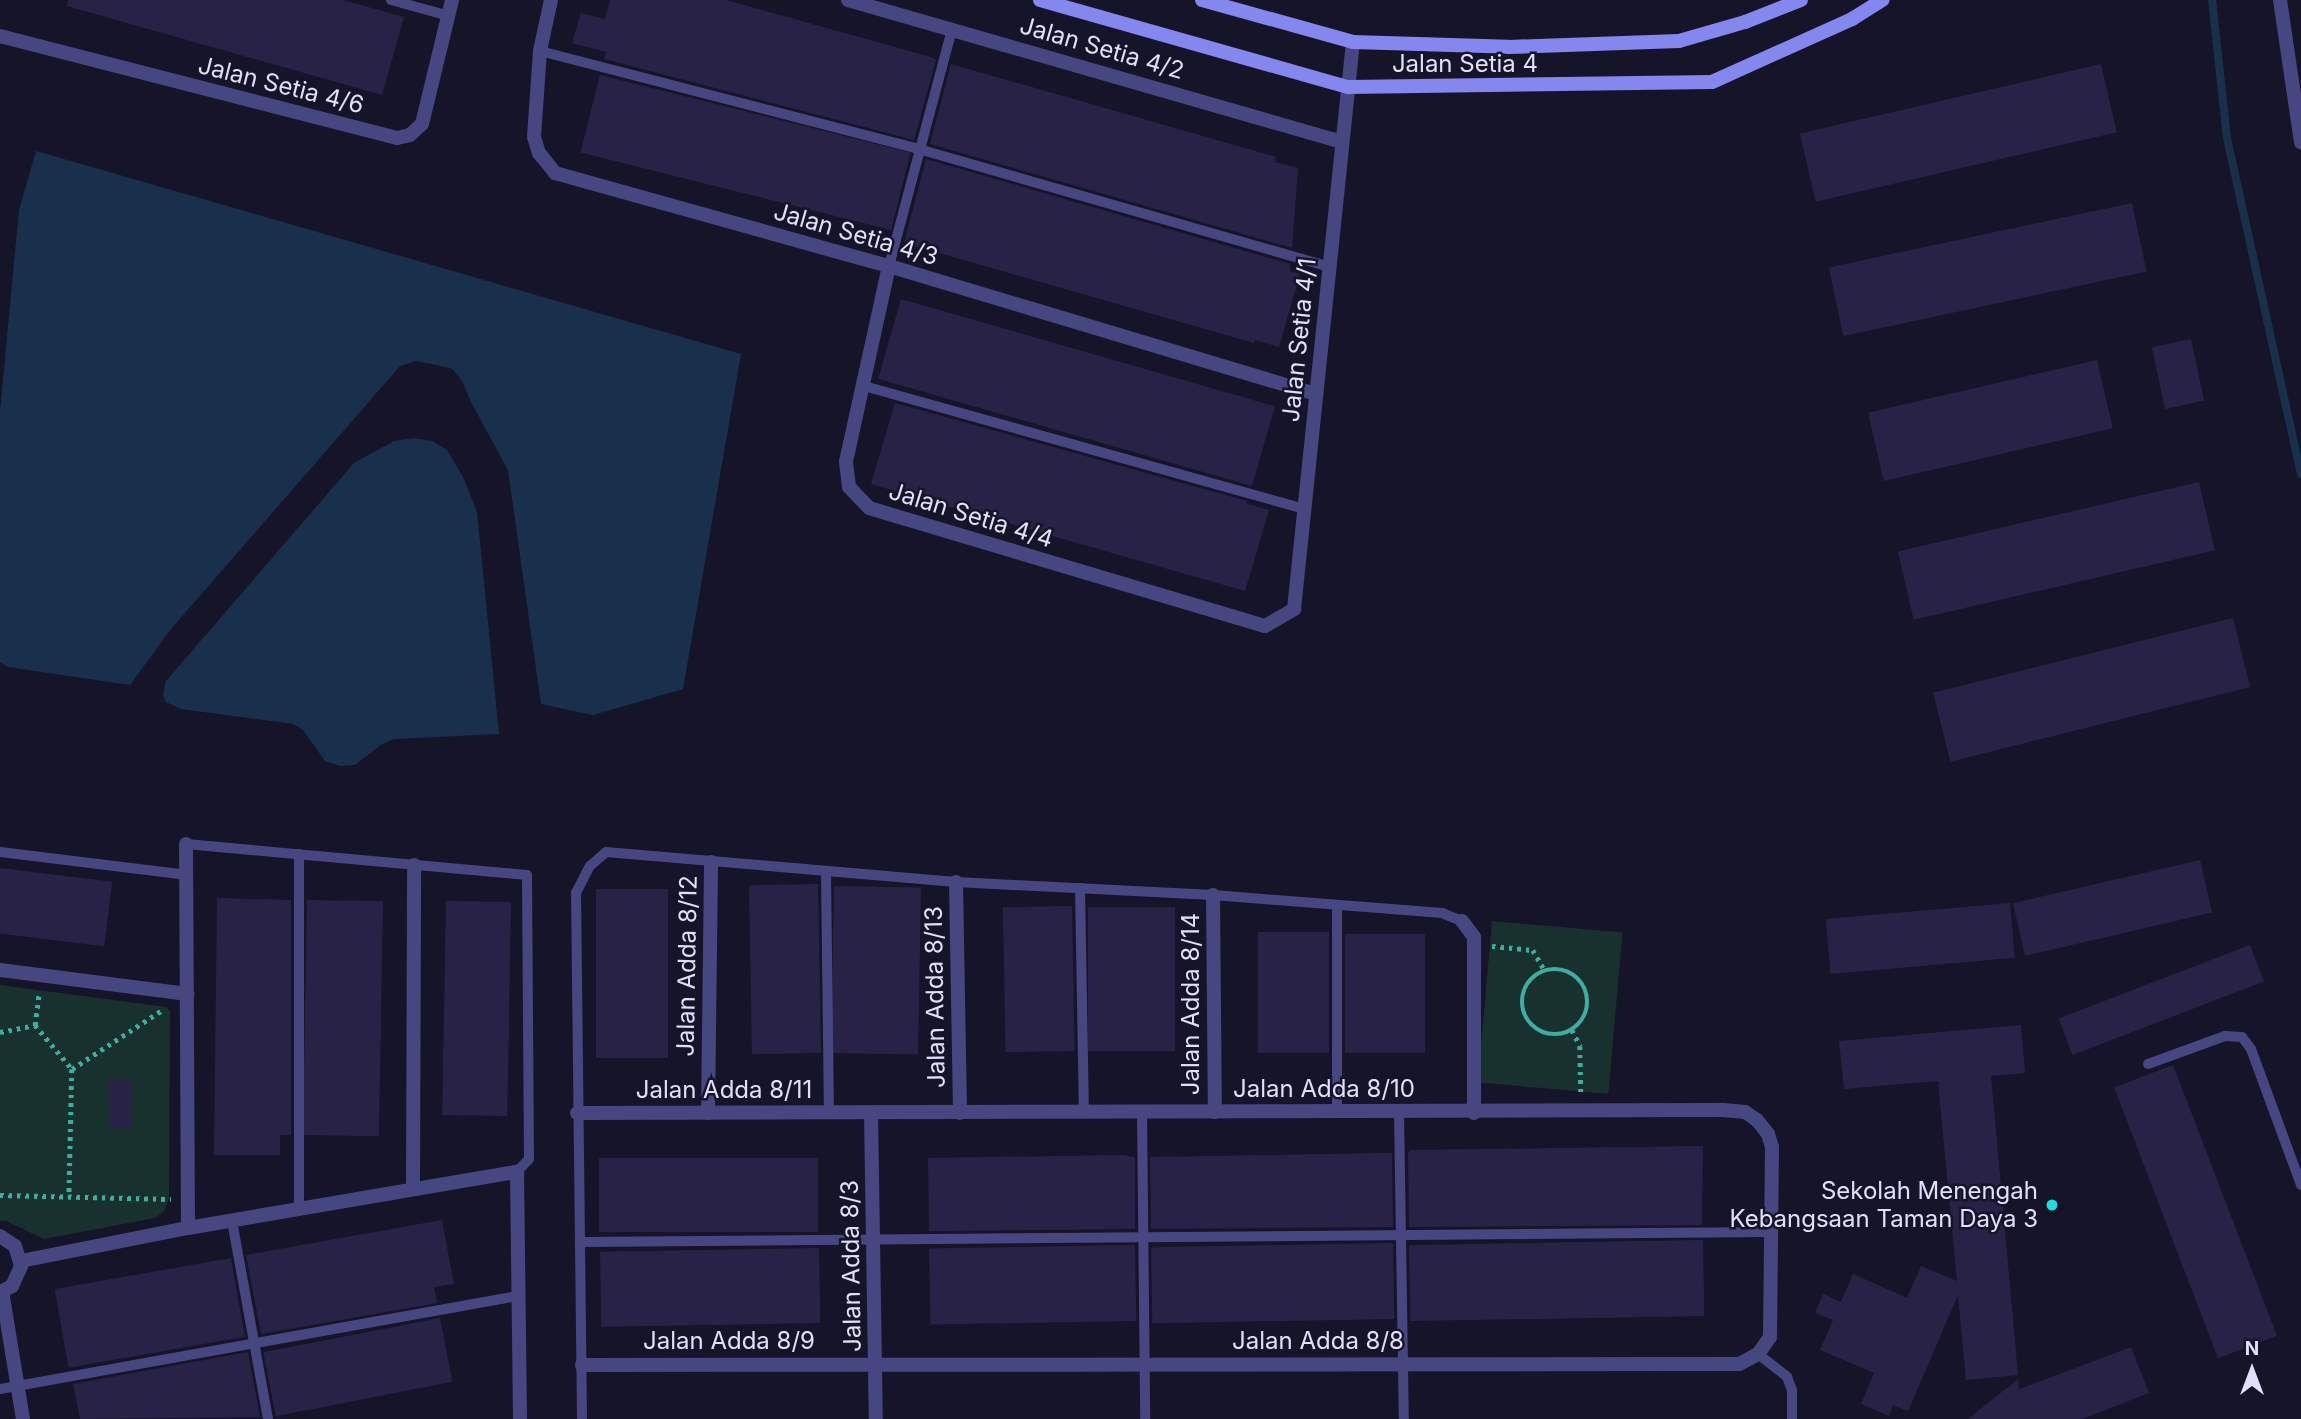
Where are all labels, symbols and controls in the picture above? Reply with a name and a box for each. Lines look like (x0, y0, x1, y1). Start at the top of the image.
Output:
street label: Jalan Setia 4/2 (1017, 11, 1187, 85)
street label: Jalan Setia 4/6 (195, 50, 367, 120)
street label: Jalan Setia 4 (1392, 50, 1538, 78)
street label: Jalan Setia 4/3 (770, 197, 942, 271)
street label: Jalan Setia 4/1 (1276, 257, 1322, 423)
street label: Jalan Setia 4/4 (885, 476, 1057, 554)
street label: Jalan Adda 8/12 (671, 875, 703, 1057)
street label: Jalan Adda 8/13 (919, 906, 951, 1088)
street label: Jalan Adda 8/14 (1177, 913, 1205, 1095)
street label: Jalan Adda 8/10 (1233, 1075, 1415, 1103)
street label: Jalan Adda 8/11 (636, 1076, 812, 1104)
place label: Sekolah Menengah Kebangsaan Taman Daya 3 (1729, 1177, 2038, 1233)
street label: Jalan Adda 8/3 (835, 1180, 867, 1352)
marker: Sekolah Menengah Kebangsaan Taman Daya 3 (2044, 1197, 2060, 1213)
street label: Jalan Adda 8/9 (643, 1327, 815, 1355)
street label: Jalan Adda 8/8 (1232, 1327, 1404, 1355)
north arrow (2217, 1335, 2287, 1405)
text: N (2245, 1337, 2259, 1360)

